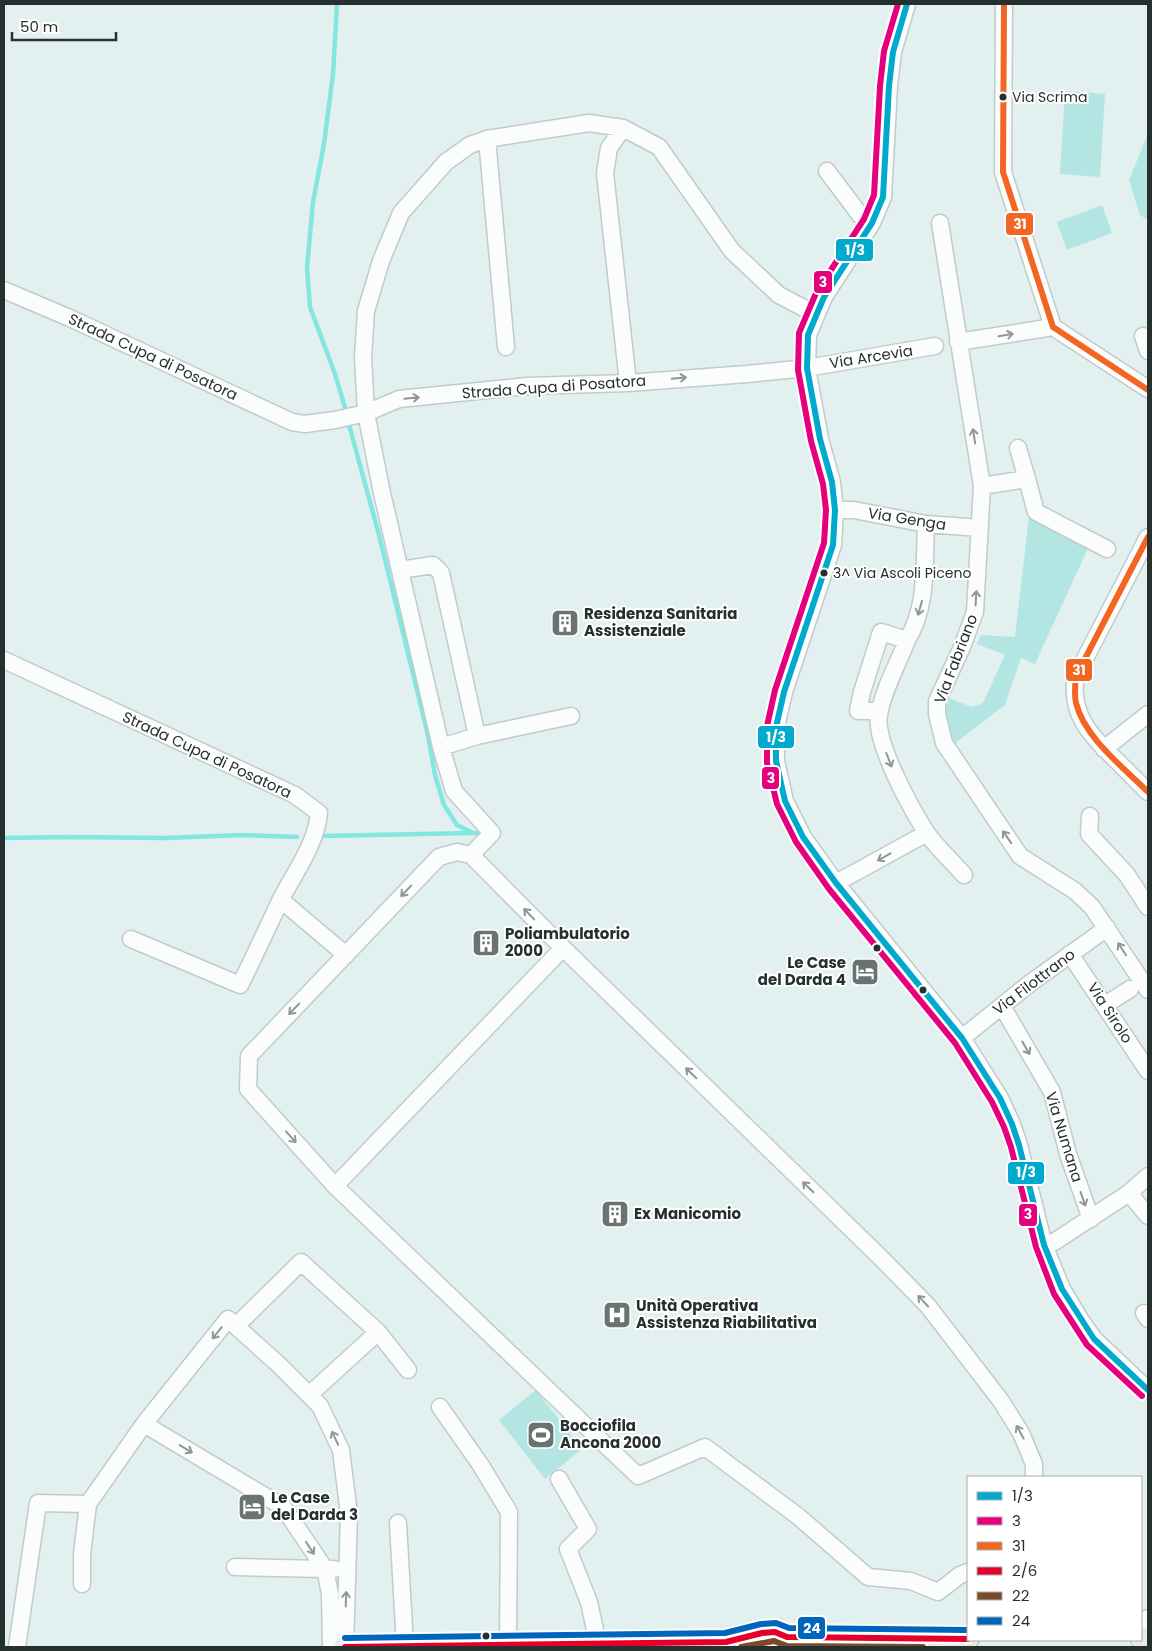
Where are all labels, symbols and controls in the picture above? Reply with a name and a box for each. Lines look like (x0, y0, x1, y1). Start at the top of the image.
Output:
scale bar (12, 10, 116, 42)
text: 50 m (20, 16, 58, 37)
place label: Via Scrima (1012, 87, 1087, 107)
marker: Via Scrima (998, 92, 1008, 102)
line badge: 31 (1005, 212, 1034, 236)
text: 31 (1013, 214, 1027, 234)
line badge: 1/3 (835, 238, 874, 262)
text: 1/3 (845, 240, 865, 260)
line badge: 3 (813, 270, 833, 294)
text: 3 (819, 272, 827, 292)
street label: Strada Cupa di Posatora (65, 308, 241, 405)
one-way arrow (997, 329, 1013, 339)
street label: Via Arcevia (828, 340, 914, 373)
street label: Strada Cupa di Posatora (461, 370, 647, 403)
one-way arrow (671, 373, 687, 383)
one-way arrow (404, 393, 420, 403)
one-way arrow (968, 428, 978, 444)
street label: Via Genga (867, 502, 948, 535)
place label: 3^ Via Ascoli Piceno (833, 563, 971, 583)
marker: 3^ Via Ascoli Piceno (819, 568, 829, 578)
one-way arrow (971, 590, 980, 606)
one-way arrow (915, 599, 924, 615)
place label: Residenza Sanitaria Assistenziale (584, 603, 737, 641)
building icon: Residenza Sanitaria Assistenziale (550, 608, 580, 638)
street label: Via Fabriano (929, 611, 982, 707)
line badge: 31 (1065, 658, 1093, 682)
text: 31 (1072, 660, 1086, 680)
street label: Strada Cupa di Posatora (119, 706, 295, 803)
line badge: 1/3 (757, 725, 795, 749)
text: 1/3 (766, 727, 786, 747)
one-way arrow (885, 752, 894, 768)
line badge: 3 (761, 766, 780, 790)
text: 3 (767, 768, 775, 788)
one-way arrow (1002, 831, 1012, 845)
one-way arrow (877, 852, 892, 862)
one-way arrow (400, 885, 412, 898)
one-way arrow (523, 907, 535, 920)
place label: Poliambulatorio 2000 (505, 923, 630, 961)
building icon: Poliambulatorio 2000 (471, 928, 501, 958)
unlabelled marker (872, 943, 882, 953)
one-way arrow (1116, 943, 1126, 957)
street label: Via Filottrano (988, 944, 1079, 1020)
place label: Le Case del Darda 4 (758, 952, 846, 990)
hotel icon: Le Case del Darda 4 (850, 957, 880, 987)
street label: Via Sirolo (1083, 978, 1138, 1047)
unlabelled marker (918, 985, 928, 995)
one-way arrow (288, 1003, 300, 1015)
one-way arrow (1022, 1040, 1032, 1054)
one-way arrow (685, 1067, 698, 1079)
street label: Via Numana (1041, 1089, 1088, 1185)
one-way arrow (285, 1130, 297, 1143)
line badge: 1/3 (1007, 1161, 1045, 1185)
text: 1/3 (1016, 1162, 1036, 1182)
one-way arrow (802, 1180, 814, 1193)
one-way arrow (1079, 1191, 1089, 1207)
building icon: Ex Manicomio (600, 1199, 630, 1229)
place label: Ex Manicomio (634, 1203, 742, 1224)
line badge: 3 (1018, 1203, 1038, 1227)
text: 3 (1024, 1204, 1032, 1224)
place label: Unità Operativa Assistenza Riabilitativa (636, 1295, 817, 1333)
one-way arrow (917, 1295, 929, 1308)
hospital icon: Unità Operativa Assistenza Riabilitativa (602, 1300, 632, 1330)
one-way arrow (211, 1327, 222, 1340)
place label: Bocciofila Ancona 2000 (560, 1415, 661, 1453)
sports icon: Bocciofila Ancona 2000 (526, 1420, 556, 1450)
one-way arrow (1014, 1425, 1024, 1439)
one-way arrow (330, 1431, 339, 1446)
one-way arrow (178, 1444, 192, 1454)
legend (967, 1476, 1142, 1641)
text: 1/3 (1012, 1485, 1033, 1506)
place label: Le Case del Darda 3 (271, 1487, 358, 1525)
hotel icon: Le Case del Darda 3 (237, 1492, 267, 1522)
text: 3 (1012, 1510, 1021, 1531)
text: 31 (1012, 1535, 1026, 1556)
one-way arrow (305, 1541, 316, 1555)
text: 2/6 (1012, 1560, 1037, 1581)
text: 22 (1012, 1585, 1029, 1606)
one-way arrow (341, 1591, 351, 1607)
text: 24 (1012, 1610, 1030, 1631)
line badge: 24 (797, 1616, 826, 1640)
text: 24 (803, 1618, 821, 1638)
unlabelled marker (481, 1631, 491, 1641)

